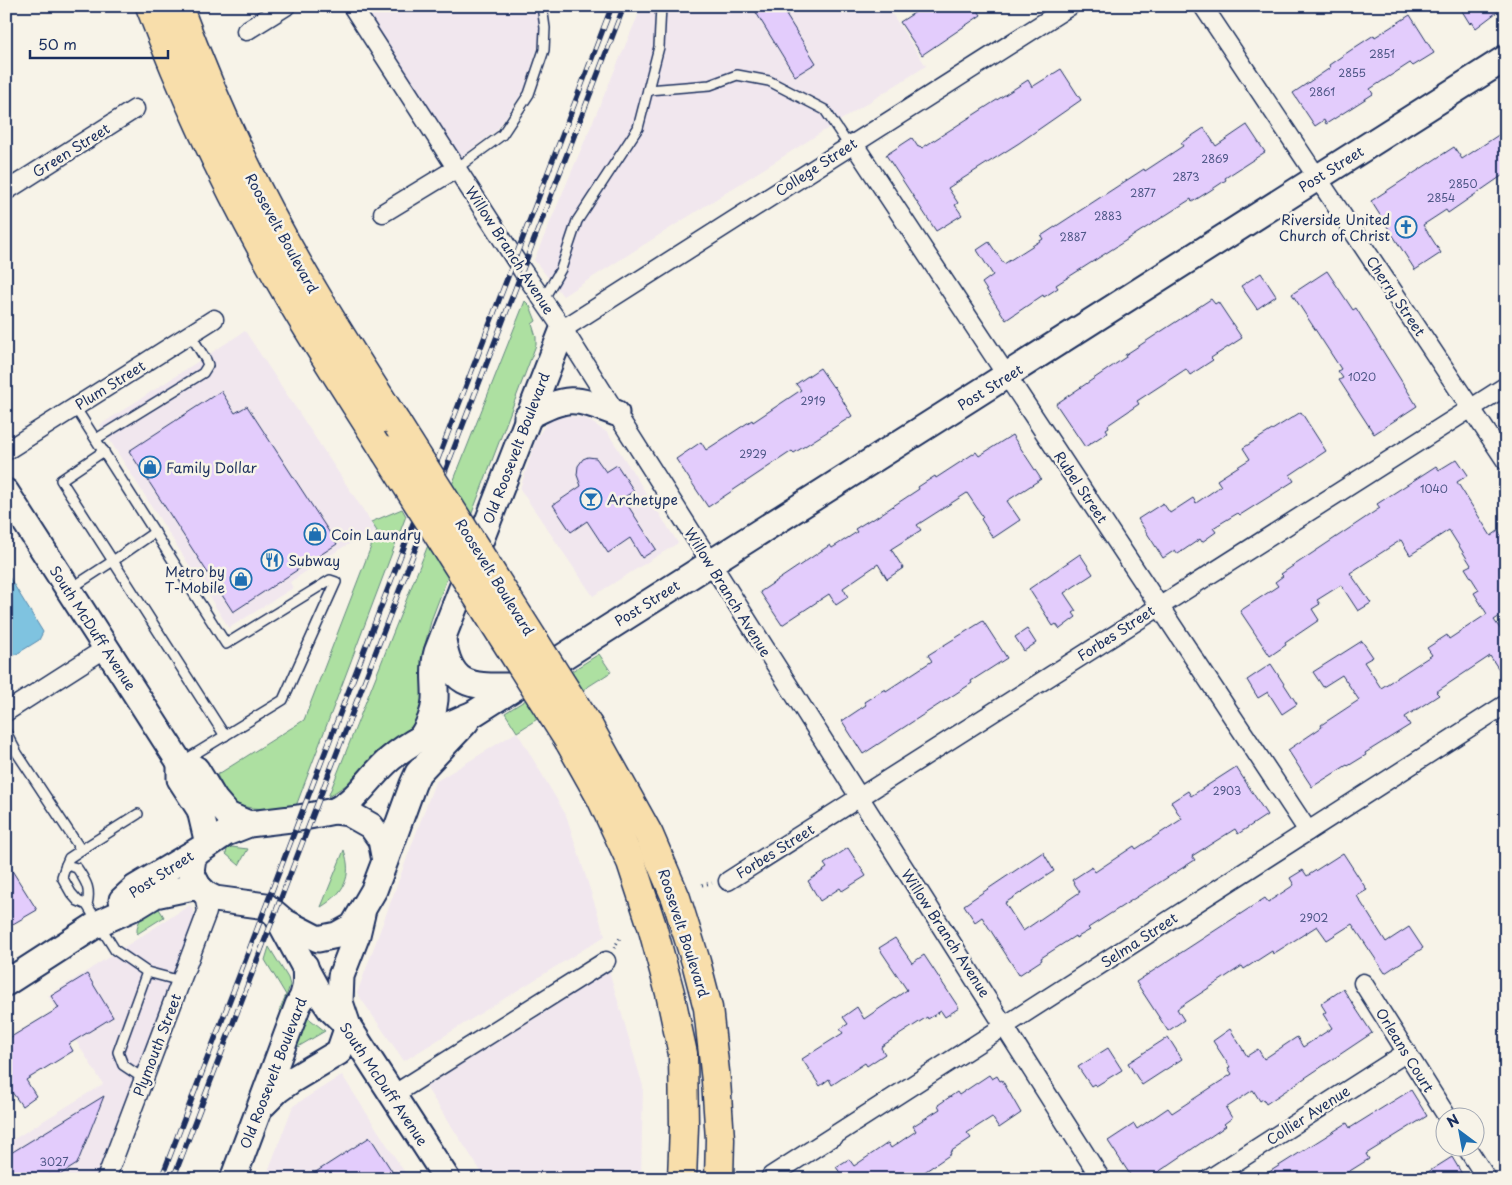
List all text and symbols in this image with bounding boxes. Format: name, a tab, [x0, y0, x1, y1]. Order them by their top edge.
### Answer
scale bar	[30, 28, 168, 60]
text: 50 m	[38, 32, 77, 55]
house number: 2851	[1369, 45, 1395, 62]
house number: 2855	[1338, 64, 1366, 81]
house number: 2861	[1309, 83, 1335, 100]
street label: Green Street	[28, 118, 114, 182]
street label: College Street	[771, 133, 861, 201]
street label: Post Street	[1294, 140, 1368, 197]
house number: 2869	[1201, 150, 1229, 167]
house number: 2873	[1173, 168, 1199, 185]
street label: Roosevelt Boulevard	[240, 169, 324, 297]
house number: 2850	[1449, 175, 1477, 192]
street label: Willow Branch Avenue	[461, 182, 560, 319]
house number: 2877	[1130, 184, 1156, 201]
house number: 2854	[1427, 189, 1455, 206]
house number: 2883	[1094, 207, 1122, 224]
place label: Riverside United Church of Christ	[1279, 209, 1390, 246]
church icon: Riverside United Church of Christ	[1394, 215, 1418, 239]
house number: 2887	[1060, 228, 1086, 245]
street label: Cherry Street	[1361, 252, 1431, 341]
street label: Plum Street	[71, 355, 149, 415]
street label: Post Street	[953, 358, 1027, 415]
house number: 1020	[1348, 368, 1376, 385]
street label: Old Roosevelt Boulevard	[477, 369, 555, 527]
house number: 2919	[800, 392, 826, 409]
house number: 2929	[739, 445, 767, 462]
street label: Rubel Street	[1049, 447, 1113, 527]
shop icon: Family Dollar	[138, 455, 162, 479]
place label: Family Dollar	[166, 457, 258, 478]
house number: 1040	[1420, 480, 1448, 497]
bar icon: Archetype	[579, 487, 603, 511]
place label: Archetype	[607, 489, 678, 510]
street label: Roosevelt Boulevard	[451, 515, 540, 640]
shop icon: Coin Laundry	[303, 522, 327, 546]
street label: Willow Branch Avenue	[680, 523, 777, 661]
place label: Coin Laundry	[331, 524, 421, 545]
restaurant icon: Subway	[260, 548, 284, 572]
place label: Subway	[288, 550, 340, 571]
place label: Metro by T-Mobile	[165, 561, 225, 598]
street label: South McDuff Avenue	[45, 562, 141, 695]
shop icon: Metro by T-Mobile	[229, 567, 253, 591]
street label: Post Street	[610, 574, 684, 631]
street label: Forbes Street	[1073, 600, 1159, 666]
house number: 2903	[1213, 782, 1241, 799]
street label: Forbes Street	[732, 818, 818, 883]
street label: Post Street	[125, 845, 198, 903]
street label: Willow Branch Avenue	[897, 865, 996, 1002]
street label: Roosevelt Boulevard	[653, 866, 715, 1000]
street label: Selma Street	[1096, 907, 1182, 973]
house number: 2902	[1300, 909, 1329, 926]
street label: Plymouth Street	[128, 990, 186, 1100]
street label: Old Roosevelt Boulevard	[234, 994, 312, 1152]
street label: Orleans Court	[1371, 1004, 1439, 1096]
street label: South McDuff Avenue	[335, 1018, 433, 1150]
street label: Collier Avenue	[1262, 1080, 1354, 1150]
north arrow	[1434, 1108, 1484, 1158]
text: N	[1443, 1109, 1463, 1132]
house number: 3027	[40, 1153, 68, 1170]

